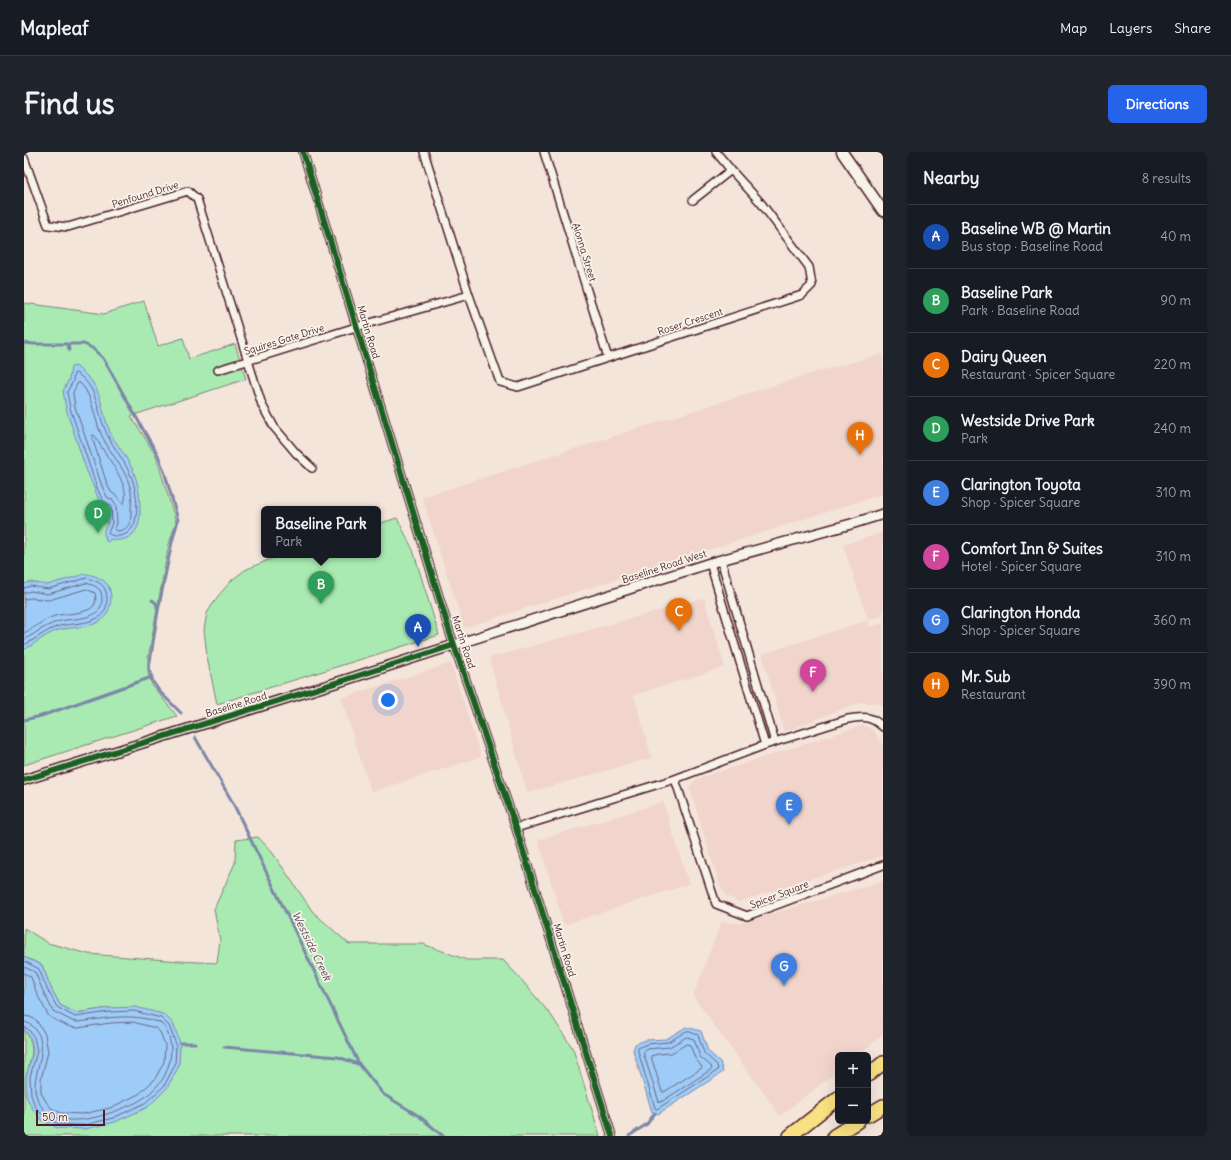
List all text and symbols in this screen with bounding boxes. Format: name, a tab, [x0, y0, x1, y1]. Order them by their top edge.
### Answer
text: Mapleaf	[20, 16, 89, 40]
text: Map	[1060, 19, 1087, 37]
text: Layers	[1109, 19, 1152, 37]
text: Share	[1174, 19, 1211, 37]
button: Directions	[1108, 85, 1207, 123]
text: Find us	[24, 86, 115, 122]
text: Nearby	[923, 167, 979, 189]
text: 8 results	[1142, 170, 1191, 187]
street label: Penfound Drive	[110, 178, 180, 211]
text: Baseline WB @ Martin	[961, 219, 1111, 238]
street label: Alonna Street	[569, 221, 600, 284]
text: A	[932, 228, 940, 245]
text: 40 m	[1160, 228, 1191, 245]
text: Bus stop · Baseline Road	[961, 238, 1103, 255]
text: Baseline Park	[961, 283, 1052, 302]
text: B	[932, 292, 940, 309]
text: 90 m	[1160, 292, 1191, 309]
text: Park · Baseline Road	[961, 302, 1080, 319]
street label: Martin Road	[354, 304, 383, 360]
street label: Roser Crescent	[656, 305, 725, 338]
street label: Squires Gate Drive	[243, 321, 326, 358]
text: Dairy Queen	[961, 347, 1047, 366]
text: C	[932, 356, 940, 373]
text: 220 m	[1154, 356, 1191, 373]
text: Restaurant · Spicer Square	[961, 366, 1115, 383]
text: Westside Drive Park	[961, 411, 1095, 430]
text: D	[931, 420, 941, 437]
text: 240 m	[1154, 420, 1191, 437]
pin: H	[847, 422, 873, 455]
text: Park	[961, 430, 988, 447]
text: Clarington Toyota	[961, 475, 1081, 494]
text: E	[932, 484, 940, 501]
text: 310 m	[1156, 484, 1191, 501]
text: Shop · Spicer Square	[961, 494, 1080, 511]
pin: D	[85, 500, 111, 533]
popup	[261, 506, 381, 558]
text: Baseline Park	[275, 514, 367, 533]
text: Park	[275, 533, 302, 550]
text: Comfort Inn & Suites	[961, 539, 1103, 558]
street label: Baseline Road West	[620, 546, 709, 586]
text: F	[932, 548, 940, 565]
text: 310 m	[1156, 548, 1191, 565]
text: Hotel · Spicer Square	[961, 558, 1081, 575]
pin: B	[308, 571, 334, 604]
pin: C	[666, 598, 692, 631]
text: Clarington Honda	[961, 603, 1080, 622]
text: G	[931, 612, 941, 629]
text: 360 m	[1153, 612, 1191, 629]
pin: A	[405, 614, 431, 647]
street label: Martin Road	[449, 614, 478, 670]
text: Shop · Spicer Square	[961, 622, 1080, 639]
pin: F	[800, 659, 826, 692]
text: Mr. Sub	[961, 667, 1011, 686]
text: H	[931, 676, 941, 693]
text: 390 m	[1153, 676, 1191, 693]
text: Restaurant	[961, 686, 1026, 703]
street label: Baseline Road	[204, 689, 269, 720]
your location	[378, 690, 398, 710]
pin: E	[776, 792, 802, 825]
street label: Spicer Square	[748, 877, 810, 912]
water label: Westside Creek	[289, 909, 335, 984]
street label: Martin Road	[550, 922, 579, 978]
pin: G	[771, 953, 797, 986]
map controls	[835, 1052, 871, 1124]
button: +	[835, 1052, 871, 1088]
button: −	[835, 1088, 871, 1124]
scale bar	[36, 1108, 105, 1127]
text: 50 m	[42, 1110, 68, 1124]

